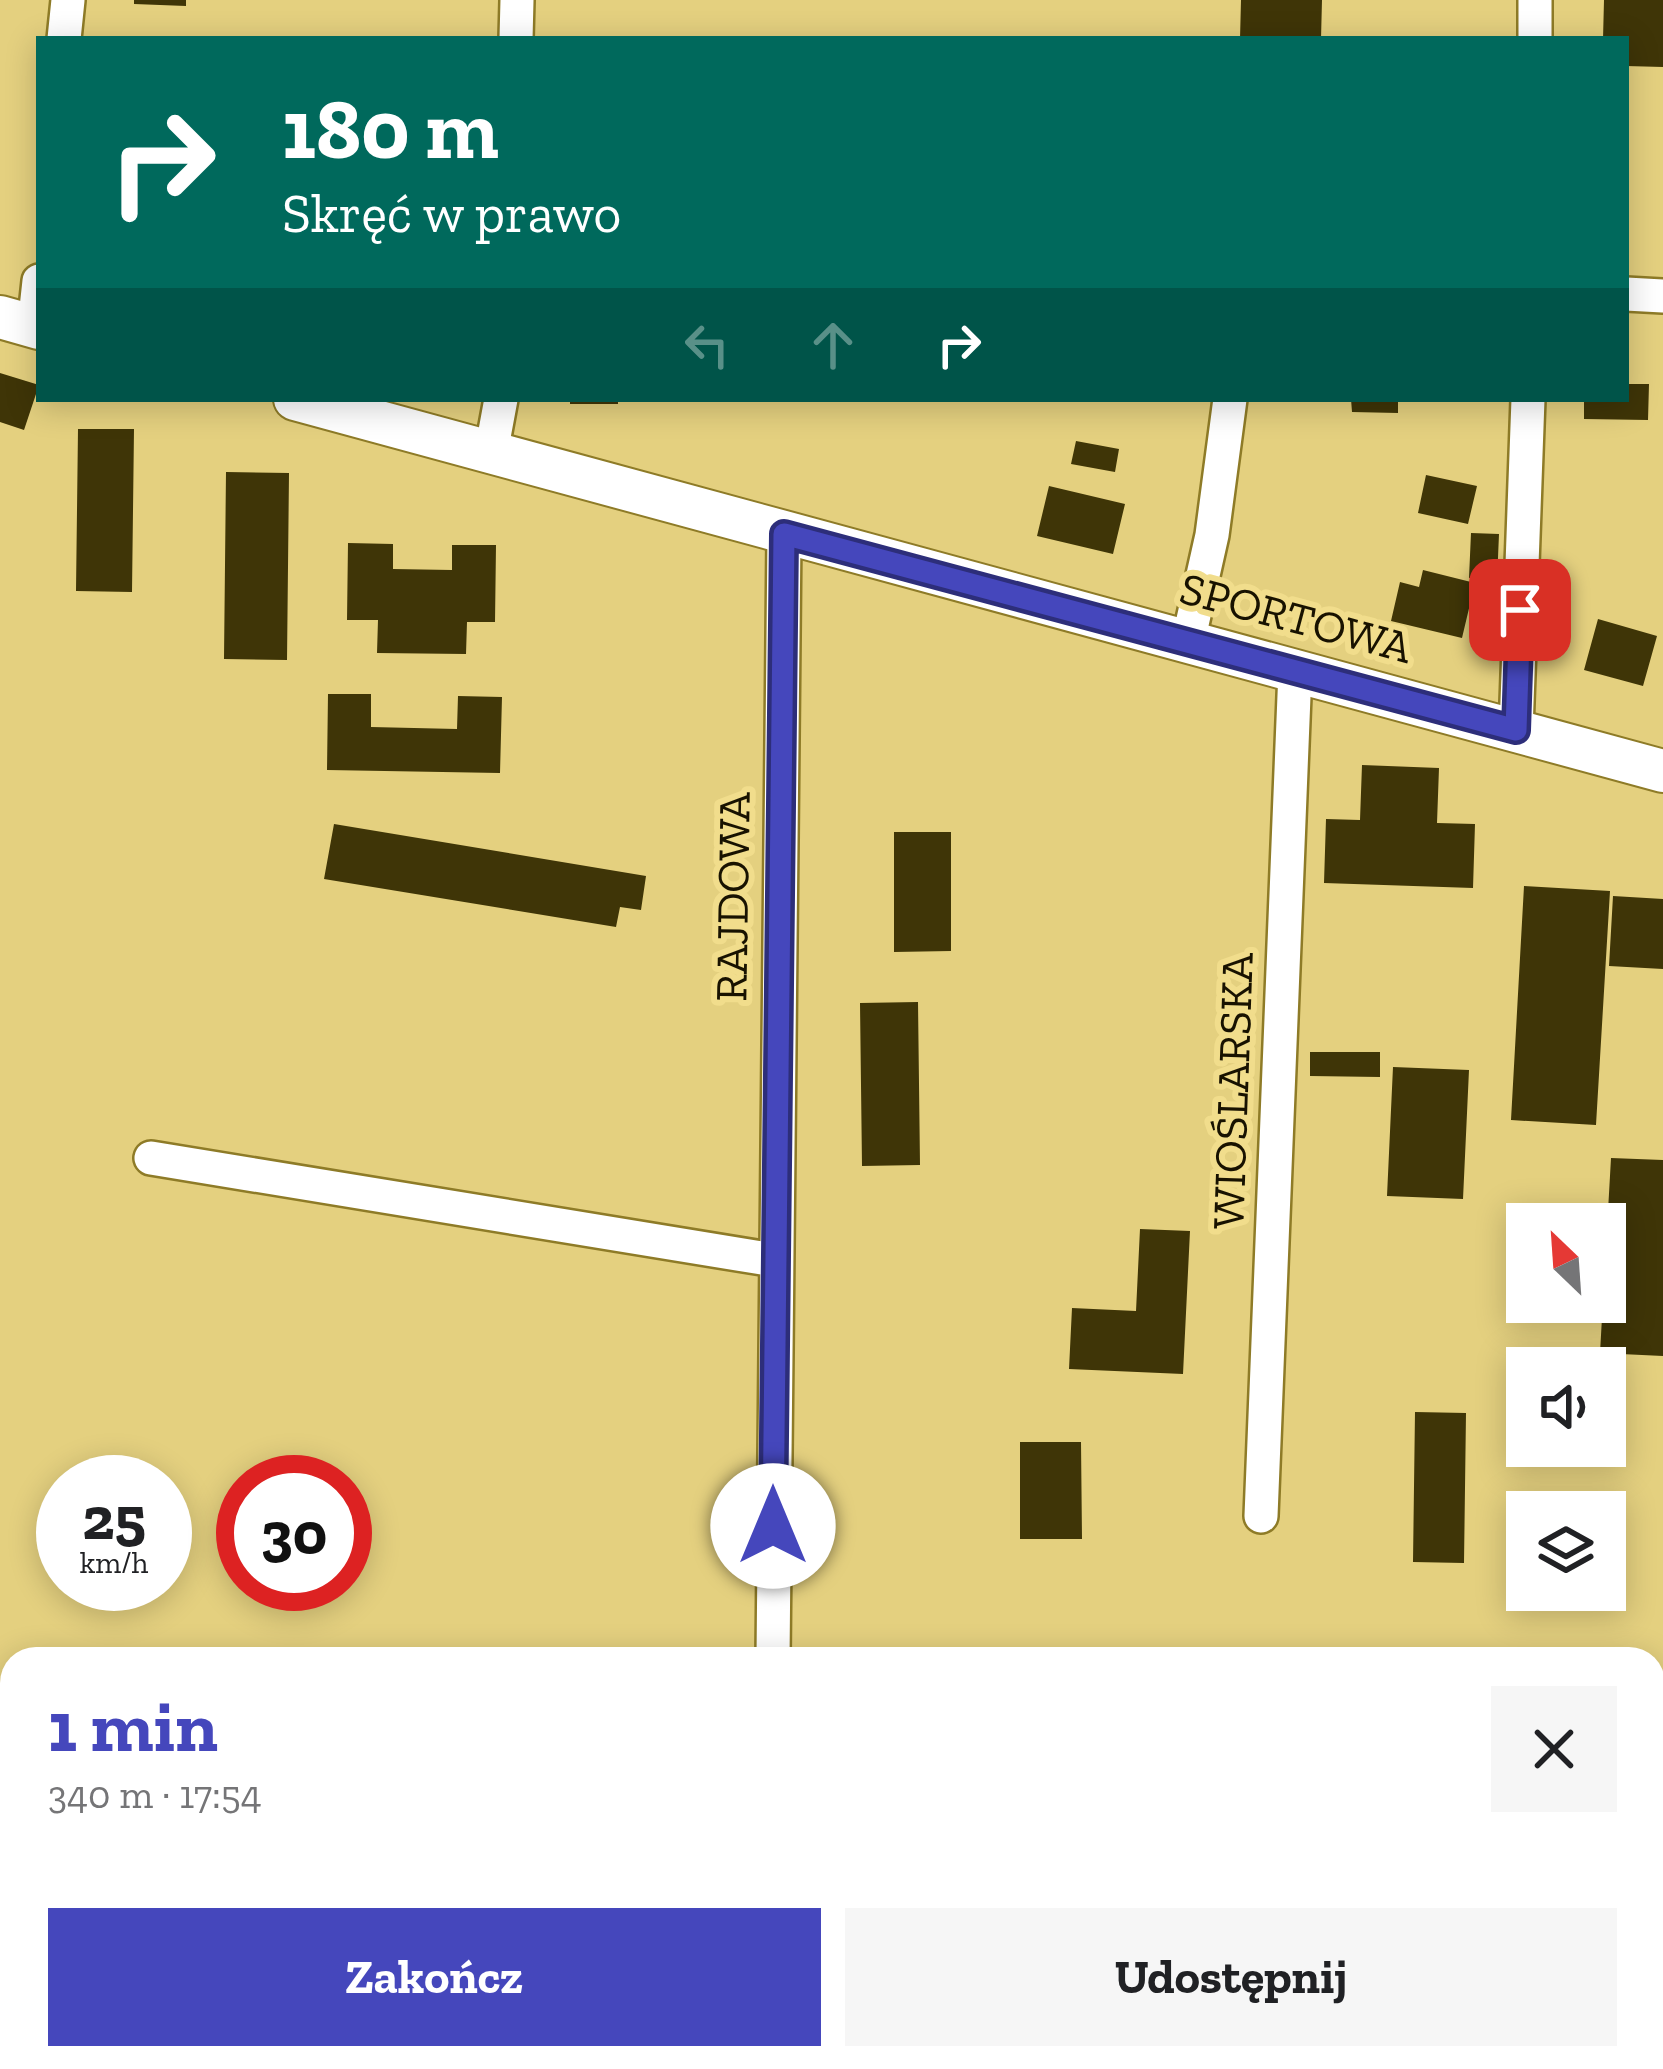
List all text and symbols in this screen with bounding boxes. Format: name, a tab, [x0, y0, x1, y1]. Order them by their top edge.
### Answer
text: 180 m	[282, 79, 499, 180]
icon: right	[84, 84, 240, 240]
text: Skręć w prawo	[282, 181, 621, 246]
icon: left	[674, 312, 740, 378]
icon: ahead	[800, 312, 866, 378]
icon: right	[926, 312, 992, 378]
pin	[1469, 559, 1571, 661]
street label: SPORTOWA	[1174, 561, 1419, 675]
icon: arrive	[1487, 577, 1553, 643]
street label: RAJDOWA	[704, 791, 762, 1002]
street label: WIOŚLARSKA	[1201, 951, 1265, 1230]
north arrow	[1506, 1203, 1626, 1323]
map controls	[1506, 1203, 1626, 1611]
button: sound	[1506, 1347, 1626, 1467]
speed limit sign: 30	[216, 1455, 372, 1611]
position arrow	[710, 1463, 836, 1589]
text: 25	[82, 1482, 146, 1554]
button: layers	[1506, 1491, 1626, 1611]
text: km/h	[80, 1545, 148, 1581]
text: 1 min	[48, 1683, 218, 1769]
button: close	[1491, 1686, 1617, 1812]
text: 340 m · 17:54	[48, 1771, 262, 1818]
button: Zakończ	[48, 1908, 821, 2046]
button: Udostępnij	[845, 1908, 1617, 2046]

